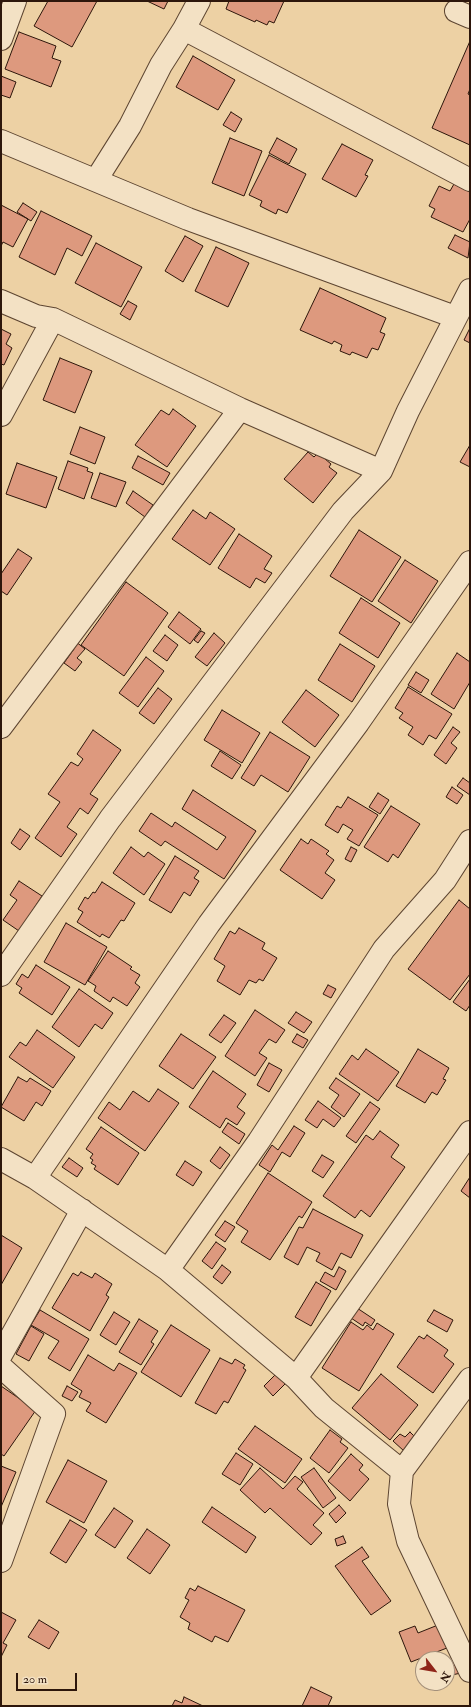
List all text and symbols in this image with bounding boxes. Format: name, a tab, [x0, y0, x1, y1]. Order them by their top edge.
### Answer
north arrow	[415, 1651, 455, 1691]
scale bar	[18, 1665, 79, 1691]
text: N	[437, 1669, 453, 1684]
text: 20 m	[23, 1672, 47, 1687]

